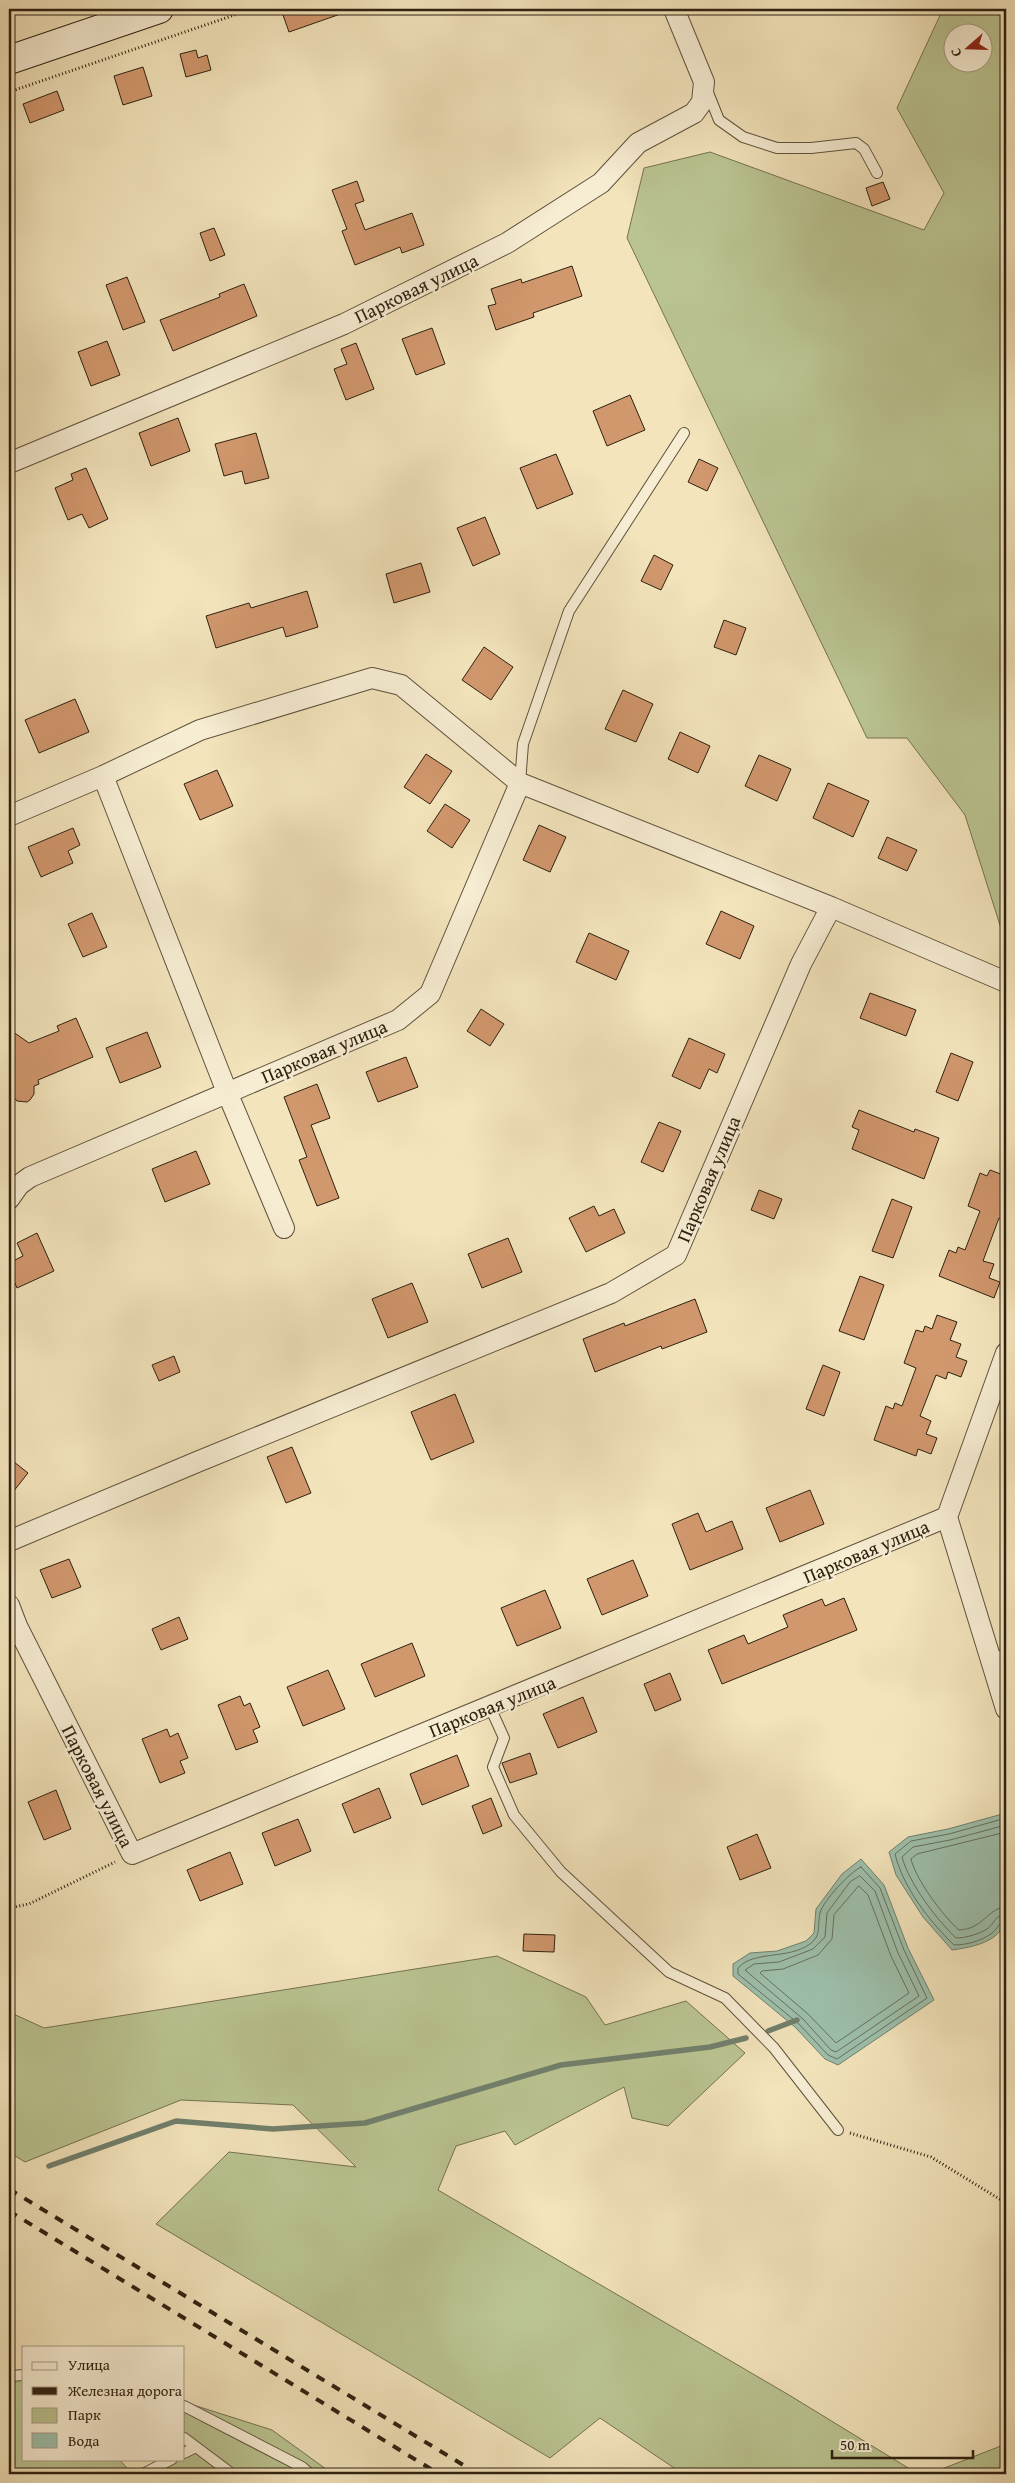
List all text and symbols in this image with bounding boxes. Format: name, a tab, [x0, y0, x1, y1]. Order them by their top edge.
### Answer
north arrow	[942, 22, 992, 72]
text: С	[945, 45, 967, 60]
street label: Парковая улица	[349, 246, 483, 330]
street label: Парковая улица	[257, 1012, 391, 1090]
street label: Парковая улица	[669, 1112, 747, 1246]
street label: Парковая улица	[799, 1512, 933, 1590]
street label: Парковая улица	[424, 1668, 560, 1744]
street label: Парковая улица	[55, 1720, 141, 1852]
legend	[22, 2346, 185, 2460]
text: Улица	[68, 2354, 111, 2375]
text: Железная дорога	[67, 2380, 183, 2401]
text: Парк	[68, 2404, 101, 2425]
scale bar	[832, 2428, 974, 2460]
text: Вода	[68, 2430, 100, 2451]
text: 50 m	[840, 2434, 871, 2455]

